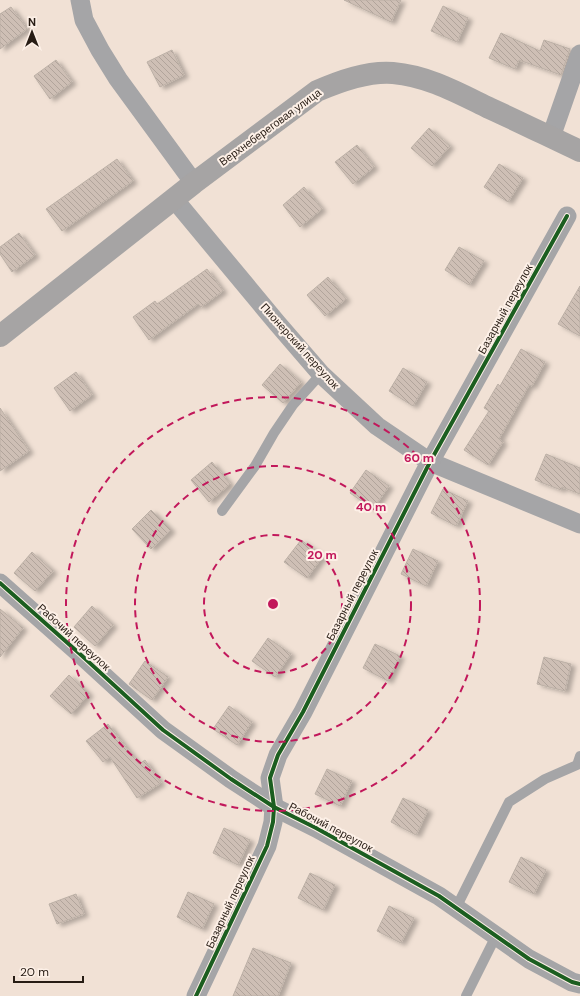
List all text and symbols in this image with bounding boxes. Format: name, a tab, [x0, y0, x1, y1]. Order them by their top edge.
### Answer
north arrow	[12, 12, 52, 52]
text: N	[28, 15, 36, 29]
street label: Верхнебереговая улица	[216, 85, 324, 169]
street label: Базарный переулок	[475, 262, 536, 356]
street label: Пионерский переулок	[258, 300, 342, 392]
text: 60 m	[404, 450, 434, 466]
text: 40 m	[356, 499, 386, 515]
text: 20 m	[307, 547, 337, 563]
street label: Базарный переулок	[323, 547, 381, 643]
centre of rings	[266, 597, 280, 611]
street label: Рабочий переулок	[35, 601, 113, 673]
street label: Рабочий переулок	[287, 799, 376, 855]
street label: Базарный переулок	[202, 853, 258, 950]
scale bar	[14, 958, 83, 984]
text: 20 m	[20, 964, 49, 980]

